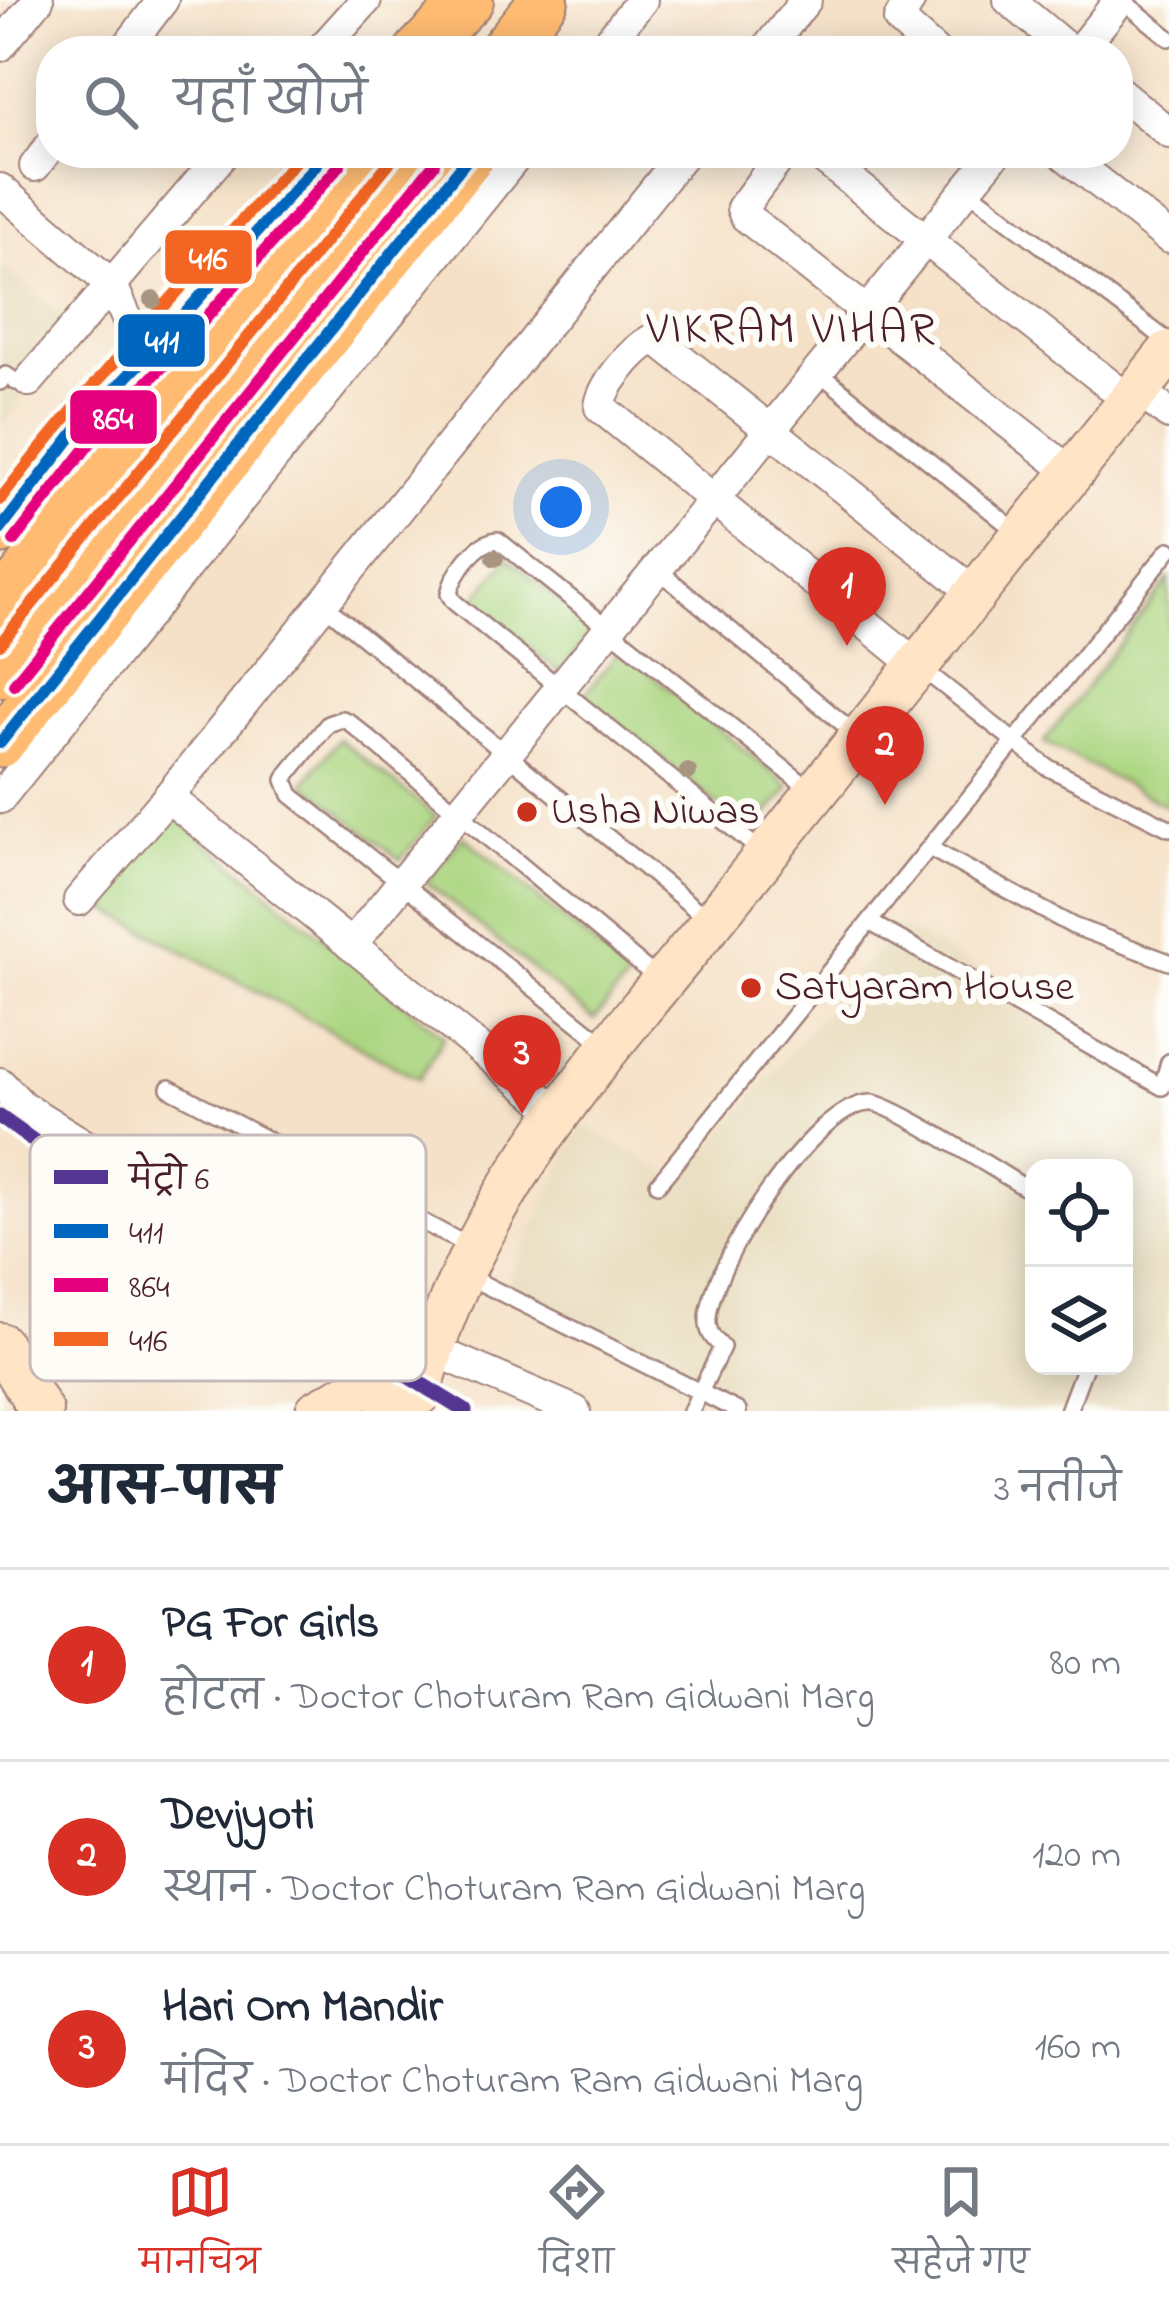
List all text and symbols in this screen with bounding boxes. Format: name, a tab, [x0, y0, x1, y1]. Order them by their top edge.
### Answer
search box	[36, 36, 1133, 168]
icon: search	[78, 69, 144, 135]
text: यहाँ खोजें	[174, 70, 367, 136]
line badge: 416	[163, 228, 254, 286]
text: 416	[189, 237, 228, 285]
district label: VIKRAM VIHAR	[645, 298, 938, 364]
line badge: 411	[116, 312, 207, 369]
text: 411	[145, 320, 180, 368]
line badge: 864	[68, 388, 159, 446]
text: 864	[93, 397, 134, 445]
your location	[531, 477, 591, 537]
pin: 1	[808, 547, 886, 646]
pin: 2	[846, 706, 924, 805]
place label: Usha Niwas	[551, 782, 760, 843]
marker: Usha Niwas	[514, 799, 540, 825]
place label: Satyaram House	[775, 958, 1074, 1019]
marker: Satyaram House	[738, 975, 764, 1001]
pin: 3	[483, 1015, 561, 1114]
legend	[30, 1135, 426, 1381]
text: मेट्रो 6	[127, 1151, 209, 1205]
map controls	[1025, 1159, 1133, 1375]
button: locate	[1025, 1159, 1133, 1267]
text: 411	[129, 1211, 164, 1259]
text: 864	[129, 1265, 170, 1313]
button: layers	[1025, 1267, 1133, 1375]
text: 416	[129, 1319, 168, 1367]
text: आस-पास	[48, 1453, 280, 1528]
text: 3 नतीजे	[994, 1462, 1121, 1519]
text: PG For Girls	[162, 1592, 379, 1658]
text: 1	[81, 1636, 93, 1693]
text: 80 m	[1050, 1636, 1121, 1693]
text: होटल · Doctor Choturam Ram Gidwani Marg	[162, 1670, 875, 1727]
text: Devjyoti	[162, 1784, 315, 1850]
text: 2	[77, 1828, 97, 1885]
text: 120 m	[1032, 1828, 1121, 1885]
text: स्थान · Doctor Choturam Ram Gidwani Marg	[162, 1862, 865, 1919]
text: Hari Om Mandir	[162, 1976, 443, 2042]
text: 3	[79, 2020, 95, 2077]
text: 160 m	[1035, 2020, 1121, 2077]
text: मंदिर · Doctor Choturam Ram Gidwani Marg	[162, 2054, 863, 2111]
tab: मानचित्र	[139, 2159, 260, 2298]
tab: दिशा	[539, 2159, 614, 2298]
tab: सहेजे गए	[893, 2159, 1030, 2298]

